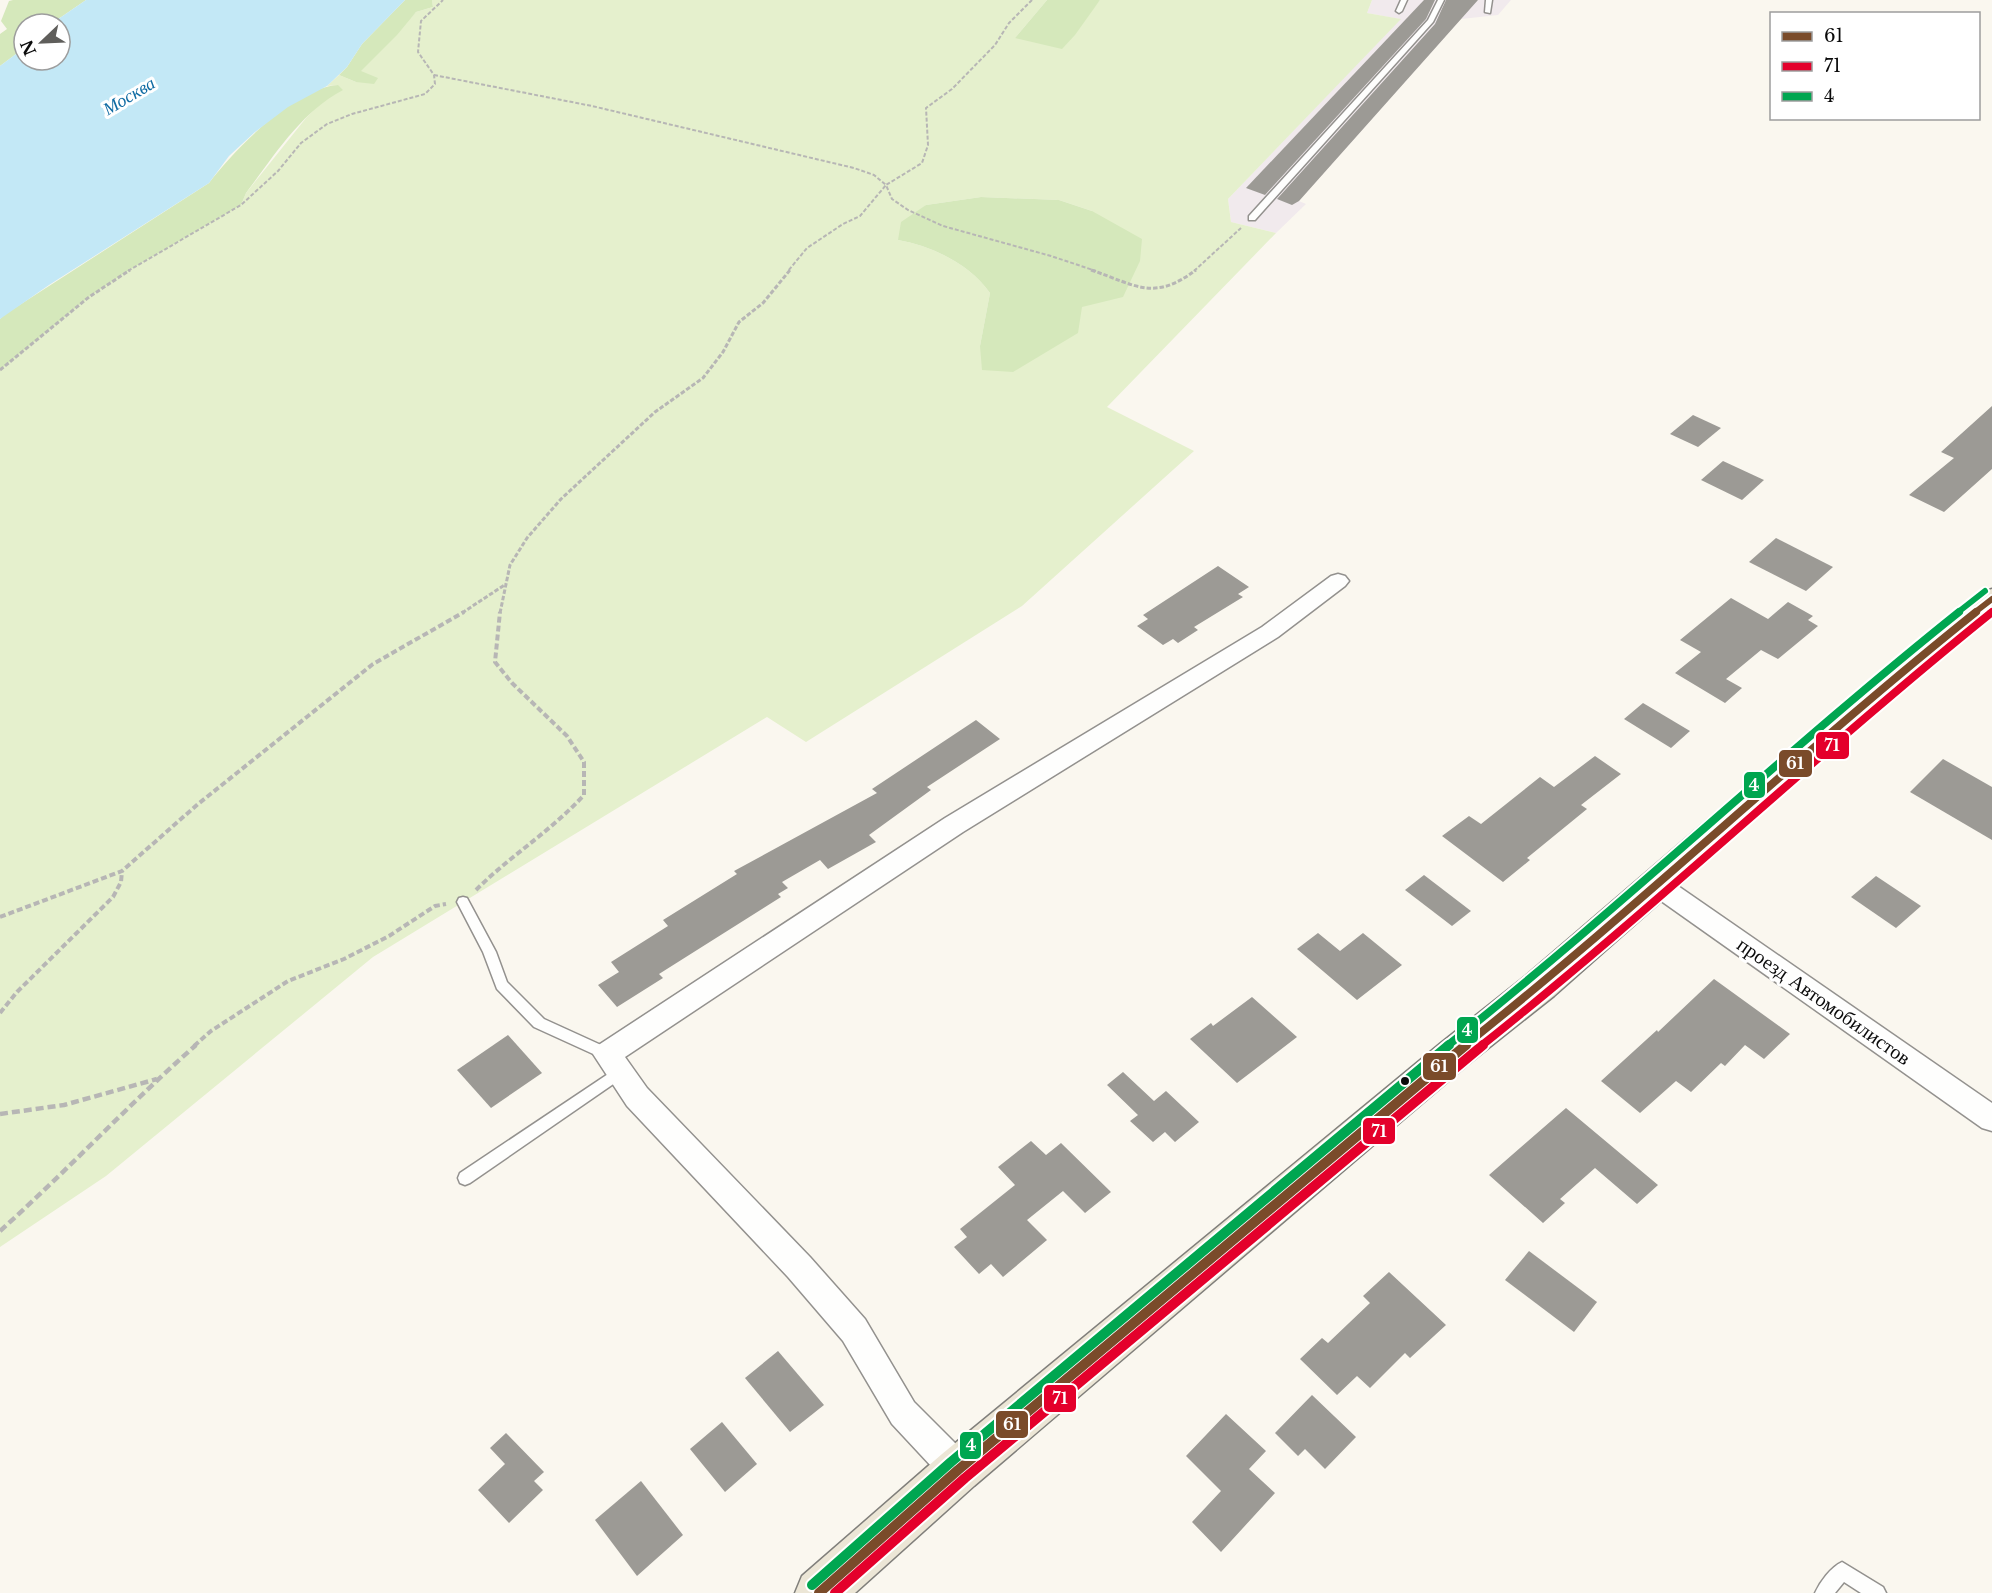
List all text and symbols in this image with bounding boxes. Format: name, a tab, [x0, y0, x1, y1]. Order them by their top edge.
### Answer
north arrow	[12, 12, 72, 72]
legend	[1770, 12, 1980, 120]
text: 61	[1824, 25, 1844, 47]
text: N	[16, 37, 40, 59]
text: 71	[1824, 55, 1841, 77]
water label: Москва	[98, 72, 159, 121]
text: 4	[1824, 85, 1835, 107]
line badge: 71	[1815, 731, 1850, 760]
text: 71	[1824, 735, 1840, 755]
line badge: 61	[1778, 749, 1813, 778]
text: 61	[1786, 753, 1804, 773]
line badge: 4	[1743, 771, 1766, 799]
text: 4	[1749, 775, 1759, 795]
street label: проезд Автомобилистов	[1733, 932, 1915, 1070]
line badge: 4	[1456, 1016, 1479, 1044]
text: 4	[1462, 1020, 1472, 1040]
line badge: 61	[1422, 1052, 1457, 1081]
text: 61	[1430, 1056, 1448, 1076]
unlabelled marker	[1399, 1075, 1411, 1087]
line badge: 71	[1362, 1117, 1396, 1145]
text: 71	[1371, 1121, 1387, 1141]
line badge: 71	[1043, 1384, 1077, 1413]
text: 71	[1052, 1388, 1068, 1408]
line badge: 61	[995, 1410, 1029, 1439]
text: 61	[1003, 1414, 1021, 1434]
line badge: 4	[959, 1431, 982, 1460]
text: 4	[966, 1435, 976, 1455]

